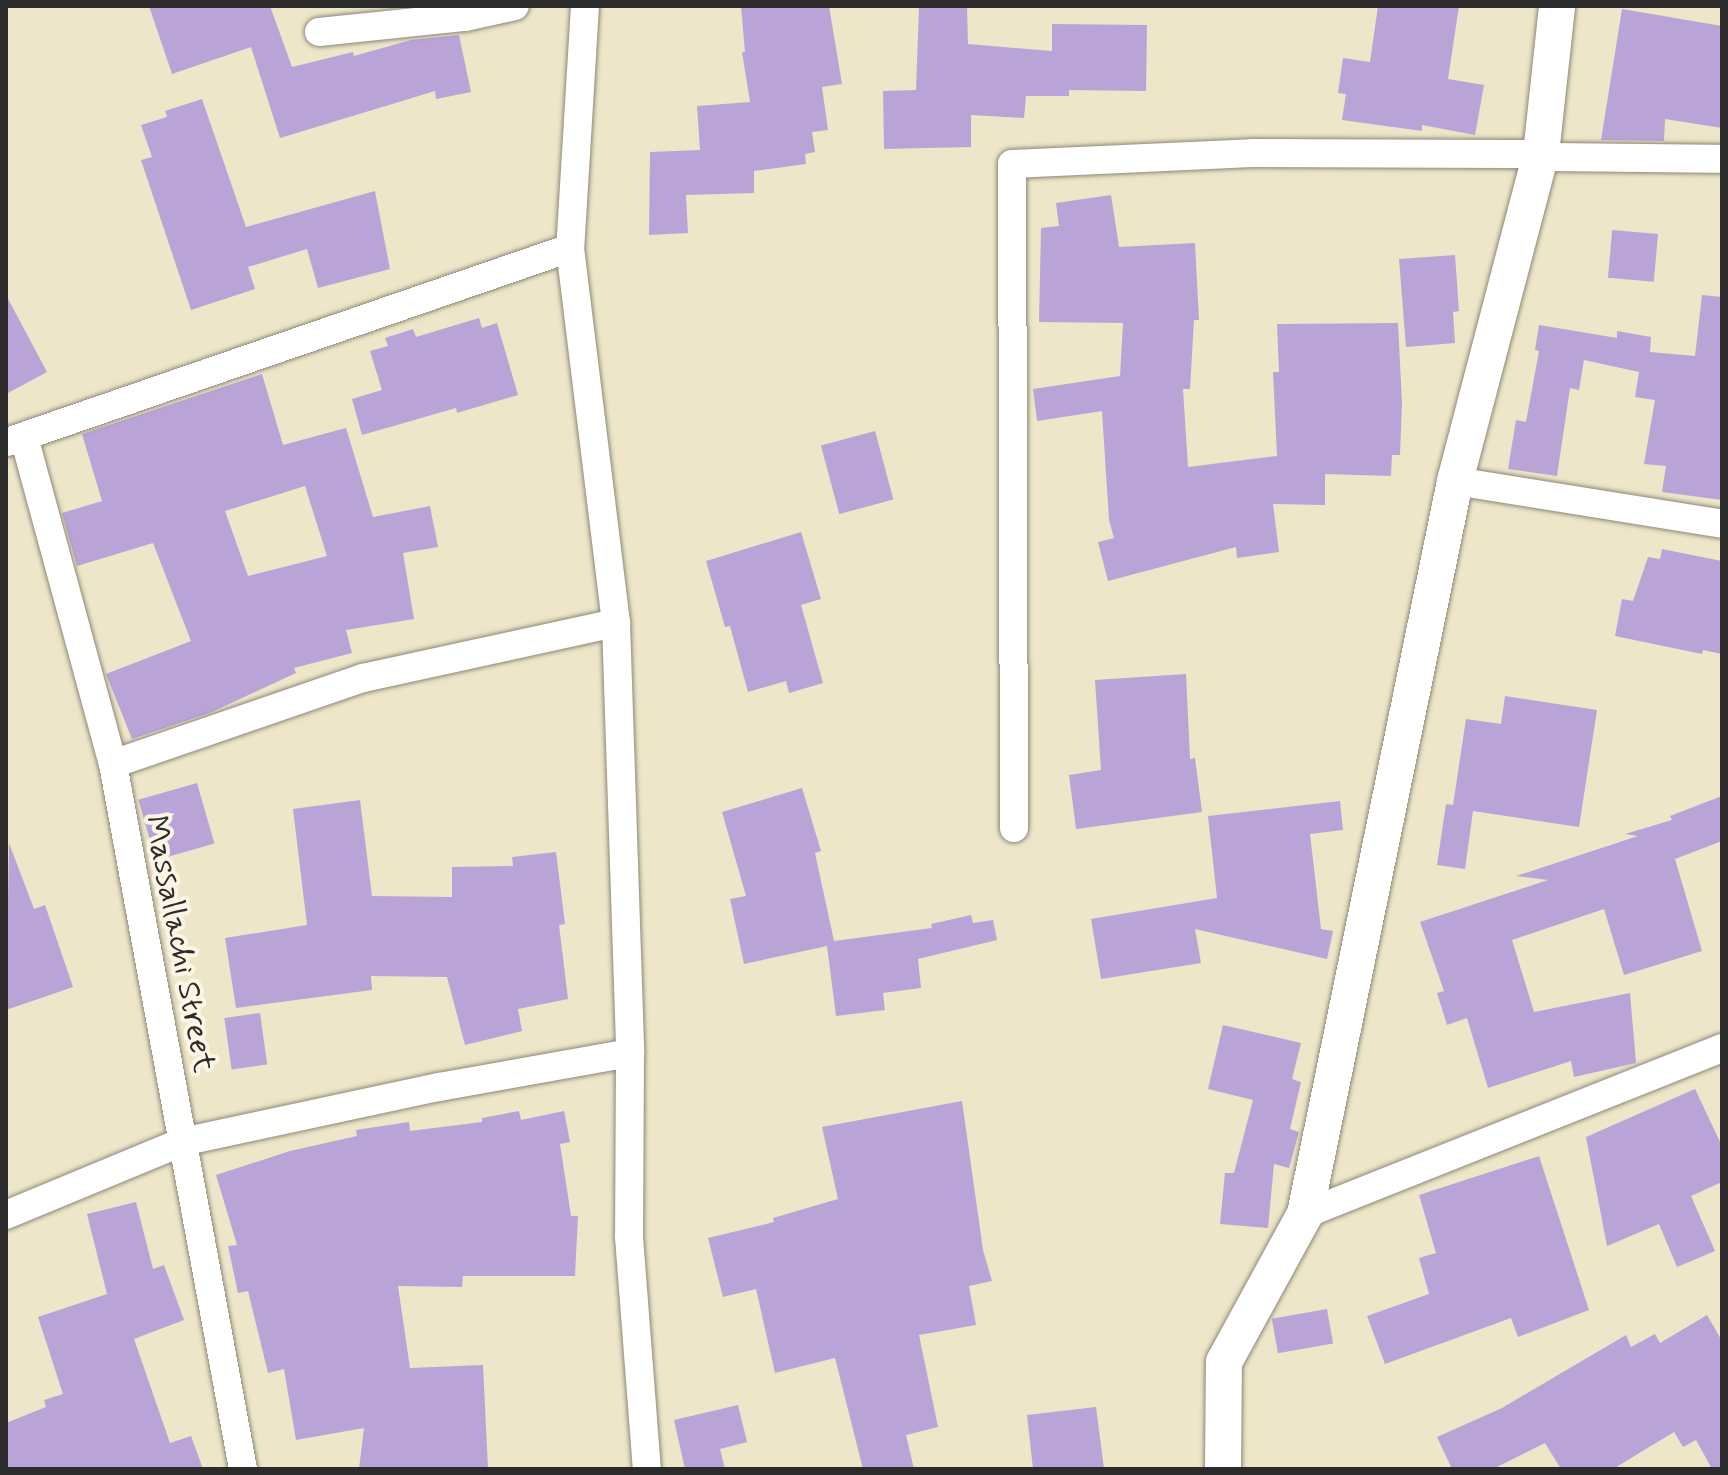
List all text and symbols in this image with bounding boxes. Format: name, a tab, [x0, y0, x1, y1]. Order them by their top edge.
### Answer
street label: Massallachi Street	[135, 812, 223, 1076]

